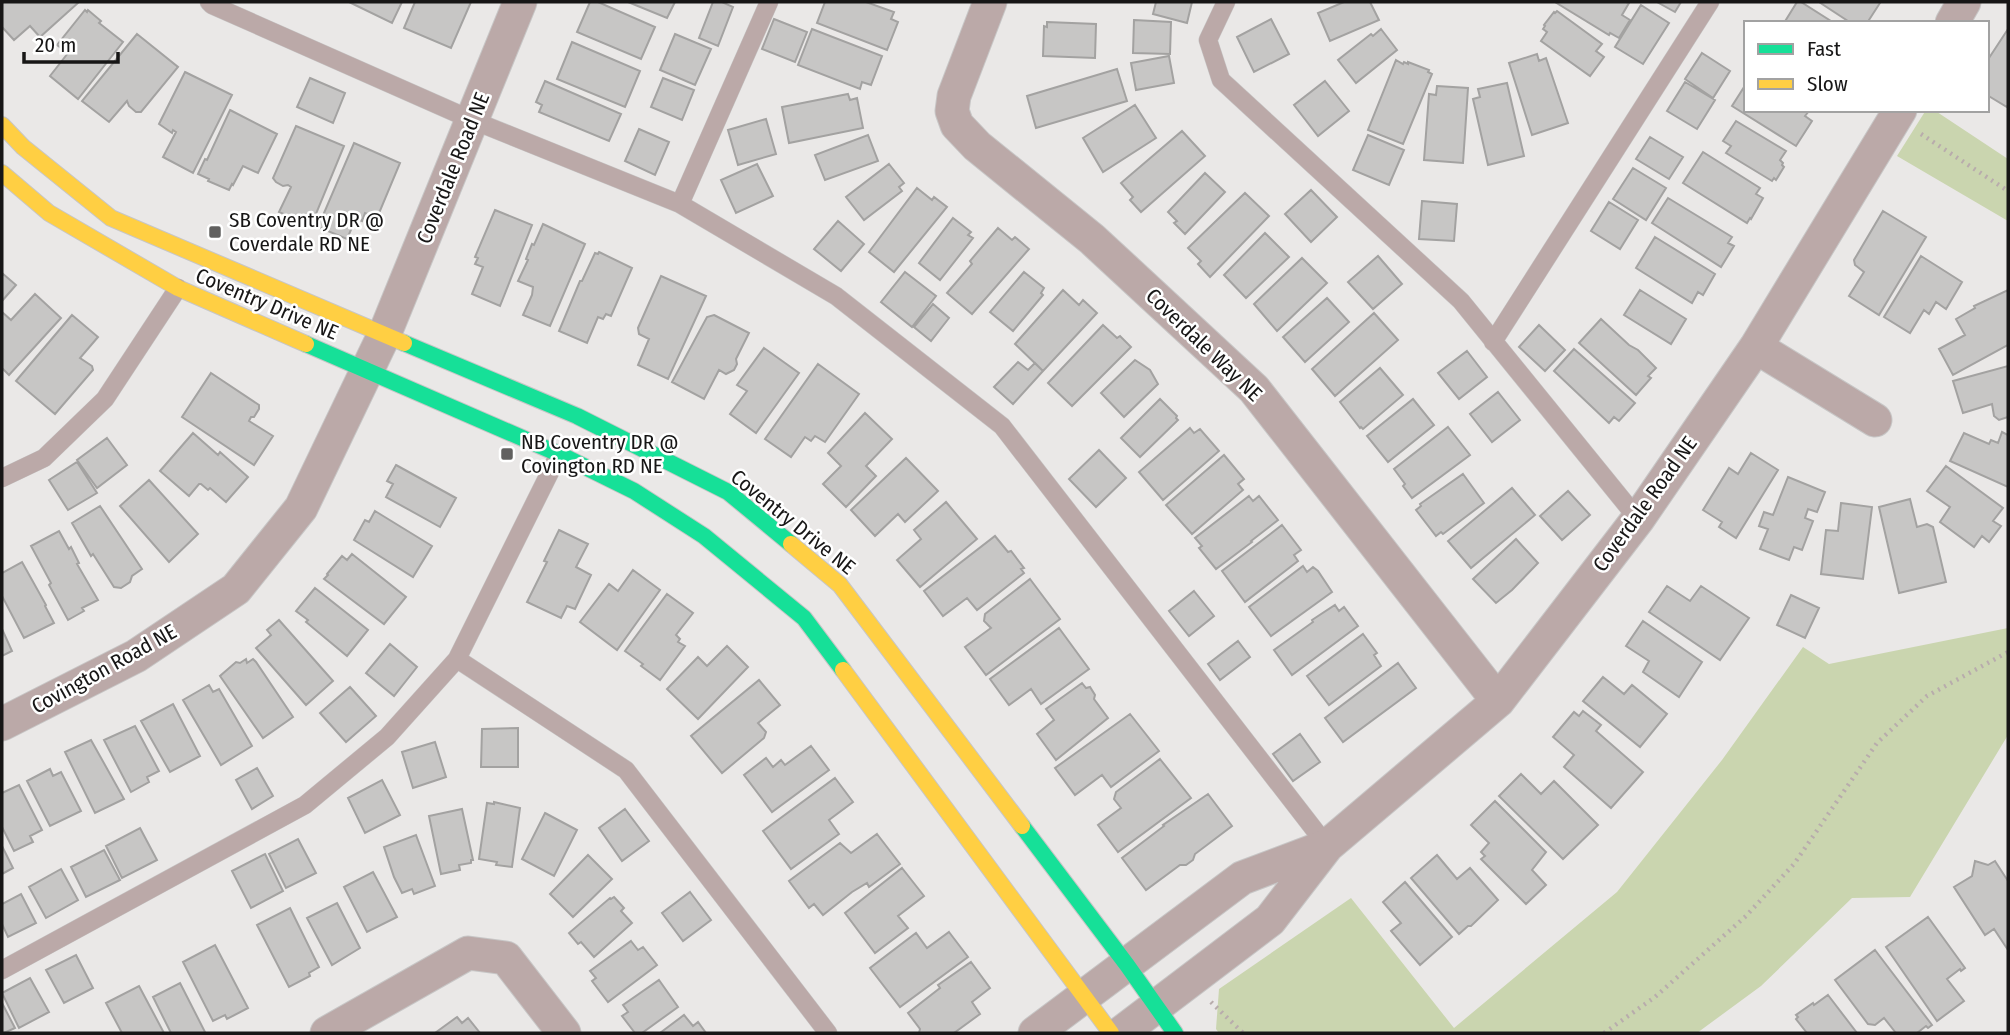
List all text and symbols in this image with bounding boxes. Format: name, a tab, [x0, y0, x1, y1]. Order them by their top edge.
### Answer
scale bar	[24, 21, 119, 65]
legend	[1744, 21, 1989, 112]
text: 20 m	[35, 32, 76, 58]
text: Fast	[1807, 36, 1841, 62]
text: Slow	[1807, 71, 1848, 97]
street label: Coverdale Road NE	[411, 88, 495, 247]
place label: SB Coventry DR @ Coverdale RD NE	[229, 207, 384, 257]
marker: SB Coventry DR @ Coverdale RD NE	[207, 224, 223, 240]
street label: Coventry Drive NE	[192, 262, 342, 346]
street label: Coverdale Way NE	[1140, 283, 1268, 407]
place label: NB Coventry DR @ Covington RD NE	[521, 429, 679, 479]
street label: Coverdale Road NE	[1587, 431, 1703, 577]
marker: NB Coventry DR @ Covington RD NE	[499, 446, 515, 462]
street label: Coventry Drive NE	[726, 464, 861, 580]
street label: Covington Road NE	[27, 618, 181, 720]

